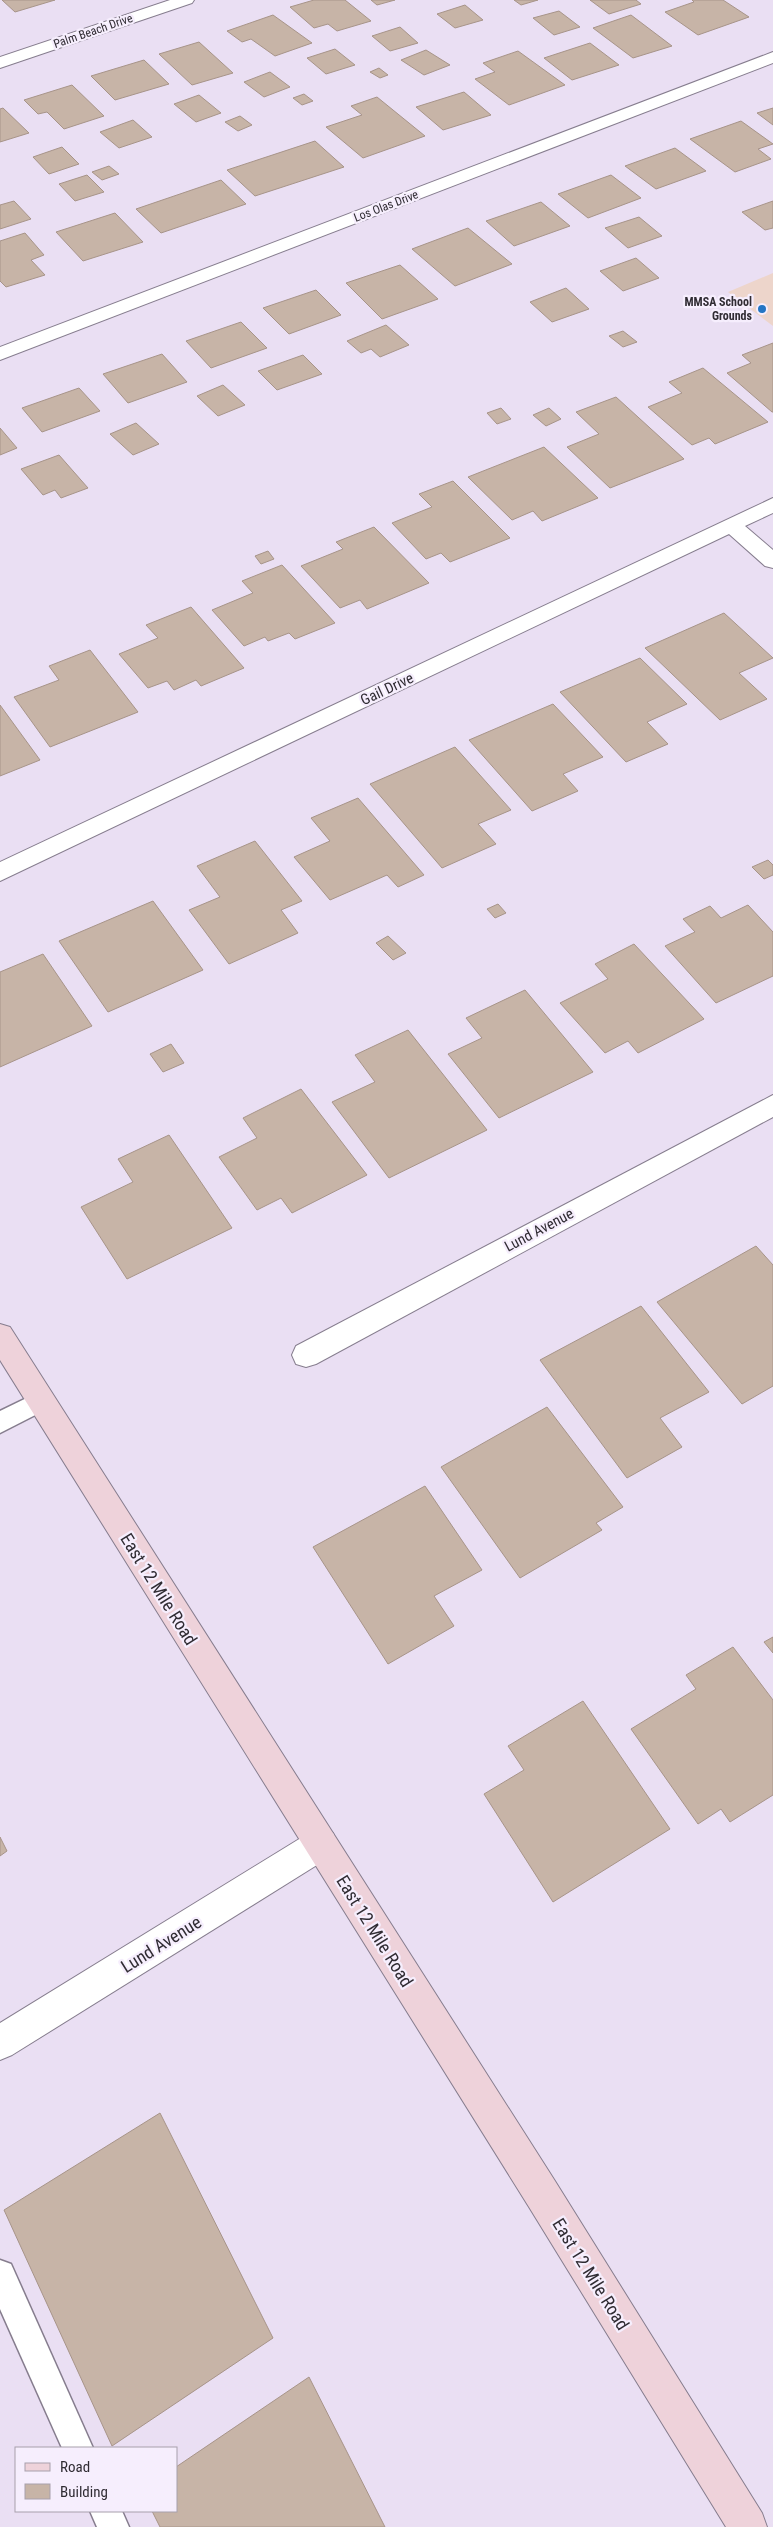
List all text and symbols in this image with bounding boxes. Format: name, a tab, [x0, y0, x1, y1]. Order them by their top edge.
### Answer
street label: Palm Beach Drive	[52, 11, 135, 51]
street label: Los Olas Drive	[352, 187, 421, 225]
place label: MMSA School Grounds	[685, 295, 753, 323]
marker: MMSA School Grounds	[756, 303, 768, 315]
street label: Gail Drive	[358, 669, 416, 709]
street label: Lund Avenue	[501, 1204, 577, 1256]
street label: East 12 Mile Road	[116, 1529, 202, 1649]
street label: East 12 Mile Road	[332, 1871, 418, 1991]
street label: Lund Avenue	[117, 1911, 205, 1977]
street label: East 12 Mile Road	[548, 2214, 634, 2334]
legend	[15, 2447, 178, 2512]
text: Road	[60, 2458, 90, 2476]
text: Building	[60, 2483, 108, 2501]

